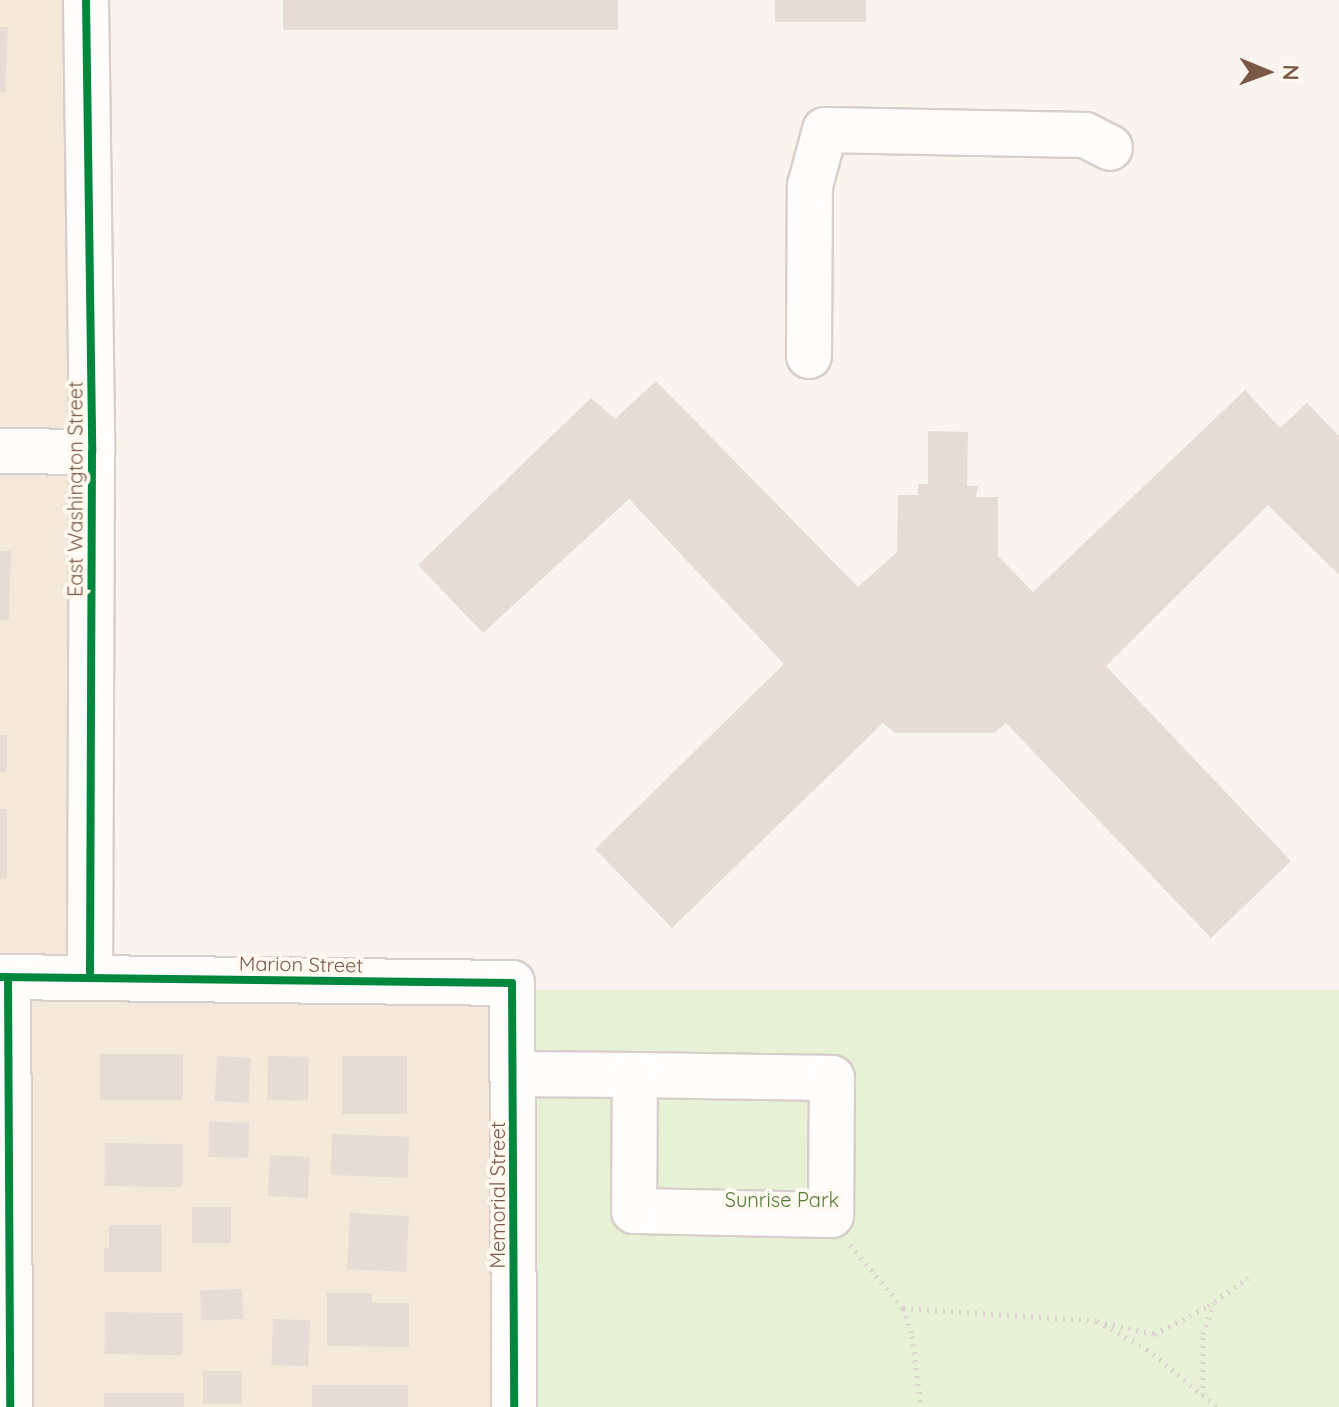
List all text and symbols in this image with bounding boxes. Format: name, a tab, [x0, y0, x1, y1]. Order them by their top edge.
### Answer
north arrow	[1227, 32, 1307, 112]
text: N	[1277, 64, 1305, 81]
street label: East Washington Street	[63, 381, 87, 597]
street label: Marion Street	[239, 951, 363, 977]
street label: Memorial Street	[485, 1122, 509, 1268]
park label: Sunrise Park	[725, 1187, 839, 1211]

